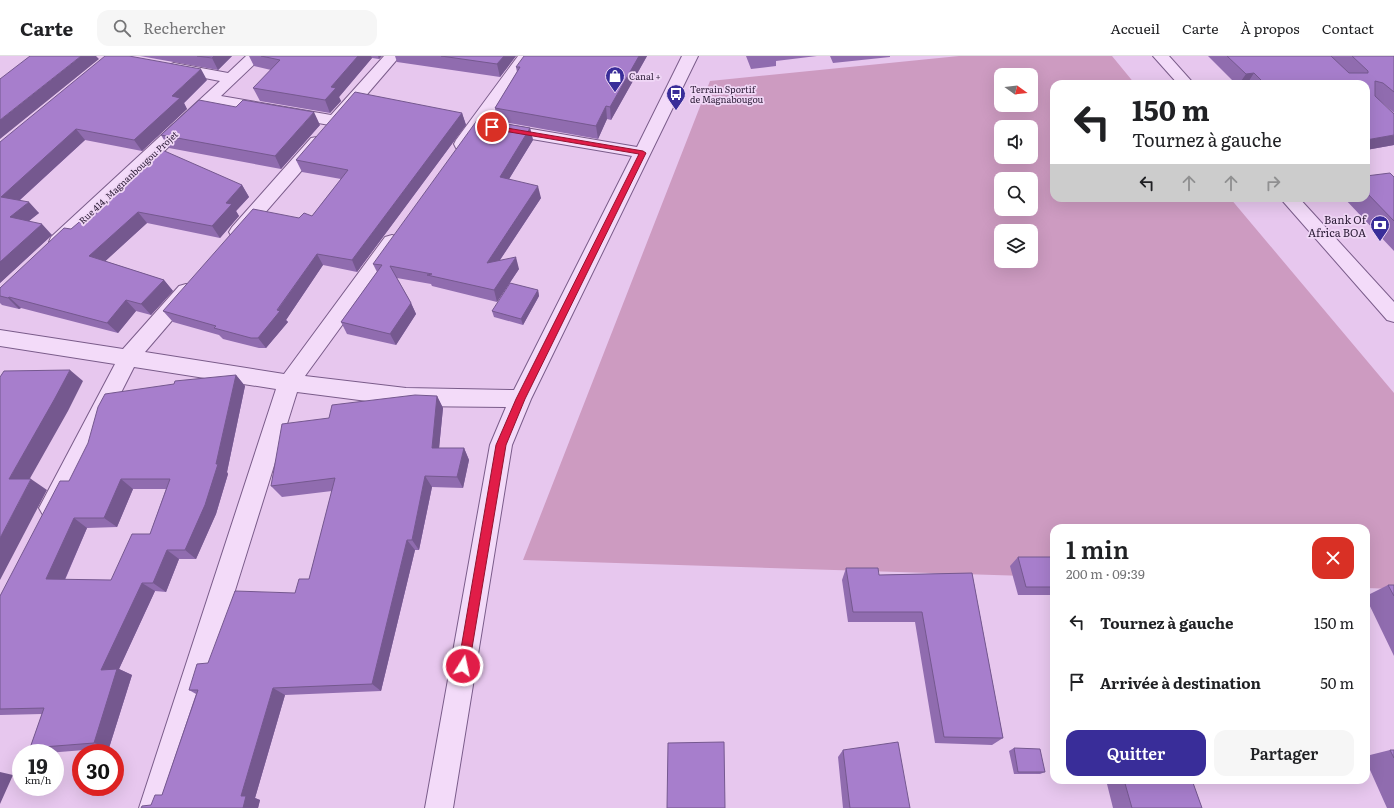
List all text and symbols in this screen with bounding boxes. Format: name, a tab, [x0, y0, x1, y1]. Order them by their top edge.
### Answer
search box	[97, 10, 377, 46]
text: Carte	[20, 14, 73, 42]
text: Rechercher	[143, 16, 225, 39]
icon: search	[111, 17, 133, 39]
text: Accueil	[1110, 18, 1160, 38]
text: Carte	[1182, 18, 1219, 38]
text: À propos	[1241, 18, 1300, 38]
text: Contact	[1322, 18, 1374, 38]
shop icon: Canal +	[604, 65, 626, 93]
north arrow	[994, 68, 1038, 112]
map controls	[994, 68, 1038, 268]
place label: Canal +	[629, 69, 661, 83]
place label: Terrain Sportif de Magnabougou	[690, 82, 764, 106]
bus stop icon: Terrain Sportif de Magnabougou	[665, 83, 687, 111]
text: 150 m	[1132, 88, 1210, 130]
icon: left	[1066, 96, 1118, 148]
pin	[475, 110, 509, 144]
icon: arrive	[481, 116, 503, 138]
button: sound	[994, 120, 1038, 164]
text: Tournez à gauche	[1132, 126, 1282, 153]
street label: Rue 414, Magnanbougou Projet	[75, 127, 181, 227]
button: search	[994, 172, 1038, 216]
icon: left	[1136, 172, 1158, 194]
icon: ahead	[1178, 172, 1200, 194]
icon: ahead	[1220, 172, 1242, 194]
icon: right	[1262, 172, 1284, 194]
place label: Bank Of Africa BOA	[1308, 211, 1367, 240]
bank icon: Bank Of Africa BOA	[1369, 214, 1391, 242]
button: layers	[994, 224, 1038, 268]
text: 1 min	[1066, 531, 1129, 566]
button: close	[1312, 537, 1354, 579]
text: 200 m · 09:39	[1066, 564, 1145, 583]
icon: left	[1066, 611, 1088, 633]
text: Tournez à gauche	[1100, 611, 1233, 634]
text: 150 m	[1314, 611, 1354, 634]
position arrow	[442, 645, 484, 687]
icon: arrive	[1066, 671, 1088, 693]
text: Arrivée à destination	[1100, 671, 1261, 694]
text: 50 m	[1320, 671, 1354, 694]
button: Quitter	[1066, 730, 1206, 776]
button: Partager	[1214, 730, 1354, 776]
speed limit sign: 30	[72, 744, 124, 796]
text: 19	[28, 750, 48, 780]
text: km/h	[25, 772, 51, 787]

